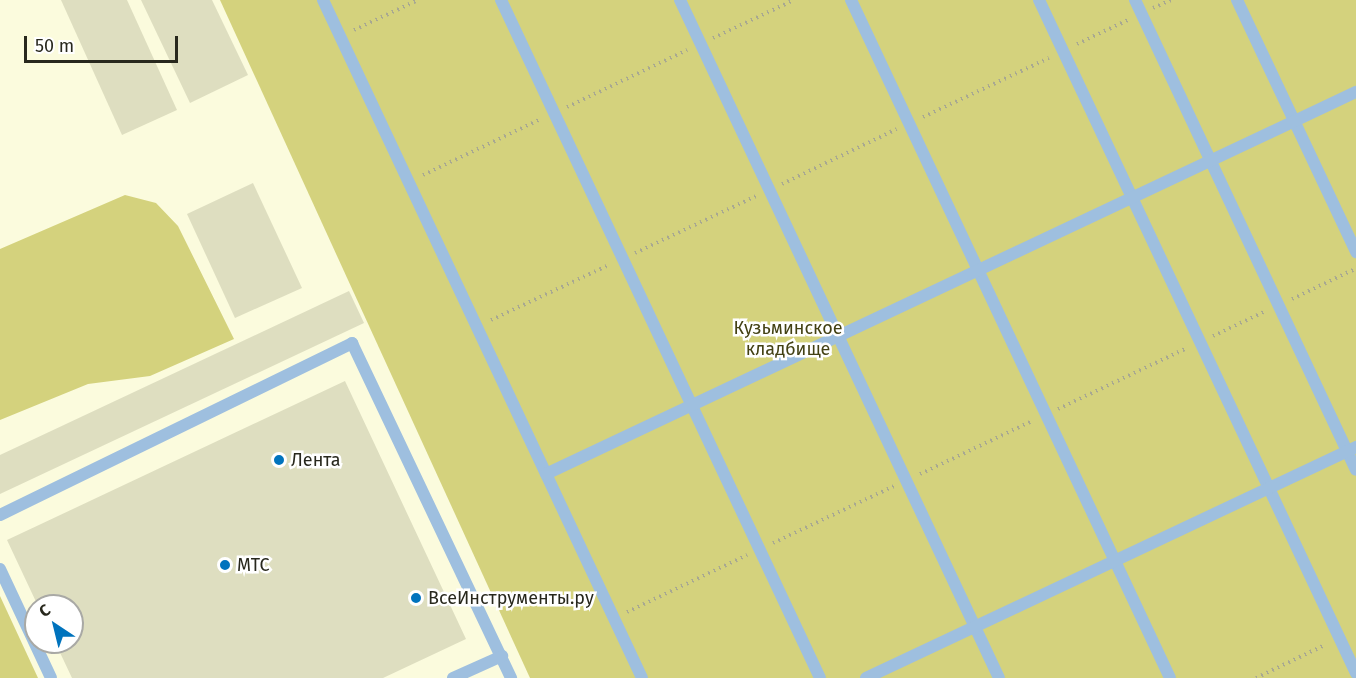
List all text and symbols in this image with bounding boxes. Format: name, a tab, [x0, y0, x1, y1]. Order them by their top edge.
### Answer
scale bar	[27, 24, 182, 62]
text: 50 m	[35, 35, 74, 57]
park label: Кузьминское кладбище	[733, 318, 843, 360]
place label: Лента	[291, 449, 341, 471]
marker: Лента	[272, 453, 286, 467]
place label: МТС	[237, 554, 270, 576]
marker: МТС	[218, 558, 232, 572]
place label: ВсеИнструменты.ру	[428, 587, 594, 609]
marker: ВсеИнструменты.ру	[409, 591, 423, 605]
north arrow	[24, 594, 84, 654]
text: С	[35, 600, 54, 621]

